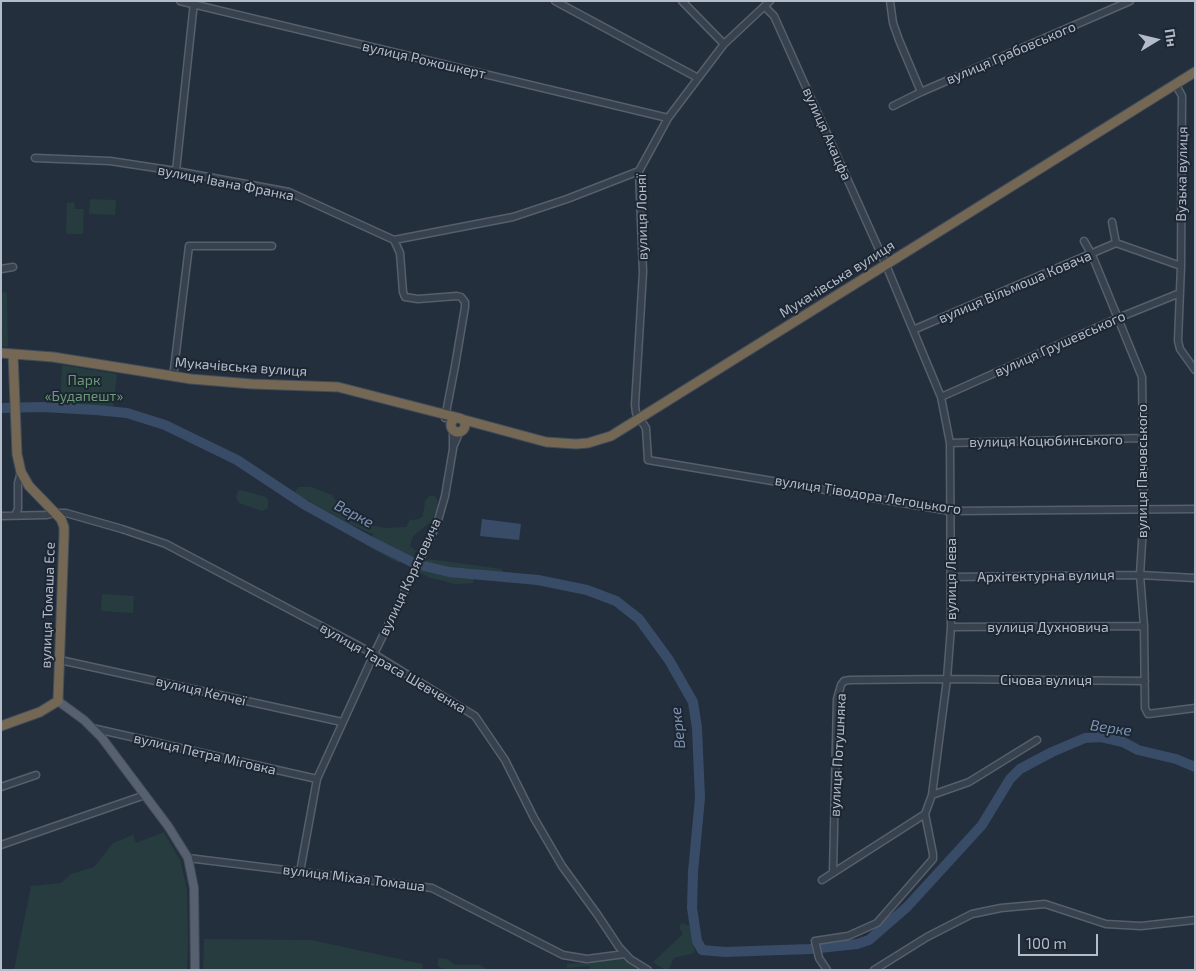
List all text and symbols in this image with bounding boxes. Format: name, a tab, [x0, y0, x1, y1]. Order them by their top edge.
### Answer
north arrow	[1131, 15, 1181, 65]
street label: вулиця Грабовського	[944, 18, 1078, 88]
text: Пн	[1161, 27, 1181, 48]
street label: вулиця Рожошкерт	[361, 38, 487, 82]
street label: вулиця Акацфа	[799, 85, 855, 183]
street label: Вузька вулиця	[1173, 126, 1191, 222]
street label: вулиця Івана Франка	[156, 162, 296, 204]
street label: вулиця Лоняї	[633, 174, 651, 260]
street label: Мукачівська вулиця	[776, 237, 898, 321]
street label: вулиця Вільмоша Ковача	[936, 247, 1094, 327]
street label: вулиця Грушевського	[992, 308, 1128, 380]
street label: Мукачівська вулиця	[174, 354, 308, 380]
park label: Парк «Будапешт»	[45, 372, 123, 404]
street label: вулиця Пачовського	[1134, 404, 1150, 538]
street label: вулиця Коцюбинського	[969, 431, 1123, 451]
street label: вулиця Тіводора Легоцького	[774, 472, 962, 518]
water label: Верке	[331, 496, 377, 532]
street label: вулиця Корятовича	[375, 516, 445, 638]
street label: вулиця Лева	[943, 538, 959, 620]
street label: вулиця Томаша Есе	[37, 541, 59, 669]
street label: Архітектурна вулиця	[977, 566, 1115, 586]
street label: вулиця Тараса Шевченка	[317, 619, 469, 717]
street label: вулиця Духновича	[987, 619, 1109, 635]
street label: вулиця Келчеї	[154, 672, 248, 710]
street label: Січова вулиця	[1000, 672, 1092, 688]
street label: вулиця Потушняка	[826, 693, 850, 817]
water label: Верке	[667, 706, 689, 750]
water label: Верке	[1089, 716, 1133, 740]
street label: вулиця Петра Міговка	[132, 729, 278, 779]
street label: вулиця Міхая Томаша	[282, 861, 426, 895]
scale bar	[1021, 924, 1101, 956]
text: 100 m	[1026, 934, 1067, 952]

